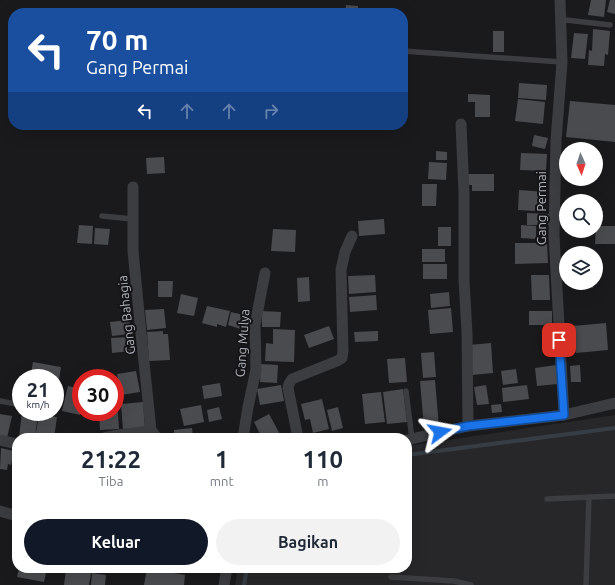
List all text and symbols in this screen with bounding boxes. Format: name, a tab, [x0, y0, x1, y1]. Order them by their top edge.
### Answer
icon: left	[20, 24, 72, 76]
text: 70 m	[86, 24, 148, 55]
text: Gang Permai	[86, 57, 188, 77]
icon: left	[134, 100, 156, 122]
icon: ahead	[176, 100, 198, 122]
icon: ahead	[218, 100, 240, 122]
icon: right	[260, 100, 282, 122]
north arrow	[559, 142, 603, 186]
map controls	[559, 142, 603, 290]
street label: Gang Permai	[534, 171, 548, 245]
button: search	[559, 194, 603, 238]
button: layers	[559, 246, 603, 290]
street label: Gang Bahagia	[115, 275, 137, 355]
street label: Gang Mulya	[233, 308, 251, 378]
pin	[542, 323, 576, 357]
icon: arrive	[548, 329, 570, 351]
speed limit sign: 30	[72, 369, 124, 421]
text: 21	[27, 378, 49, 401]
text: km/h	[26, 399, 50, 410]
position arrow	[419, 411, 461, 453]
text: 21:22	[81, 446, 141, 473]
text: 1	[215, 446, 229, 473]
text: 110	[303, 446, 343, 473]
text: Tiba	[98, 474, 123, 488]
text: mnt	[210, 474, 234, 488]
text: m	[317, 474, 328, 488]
button: Keluar	[24, 519, 208, 565]
button: Bagikan	[216, 519, 400, 565]

